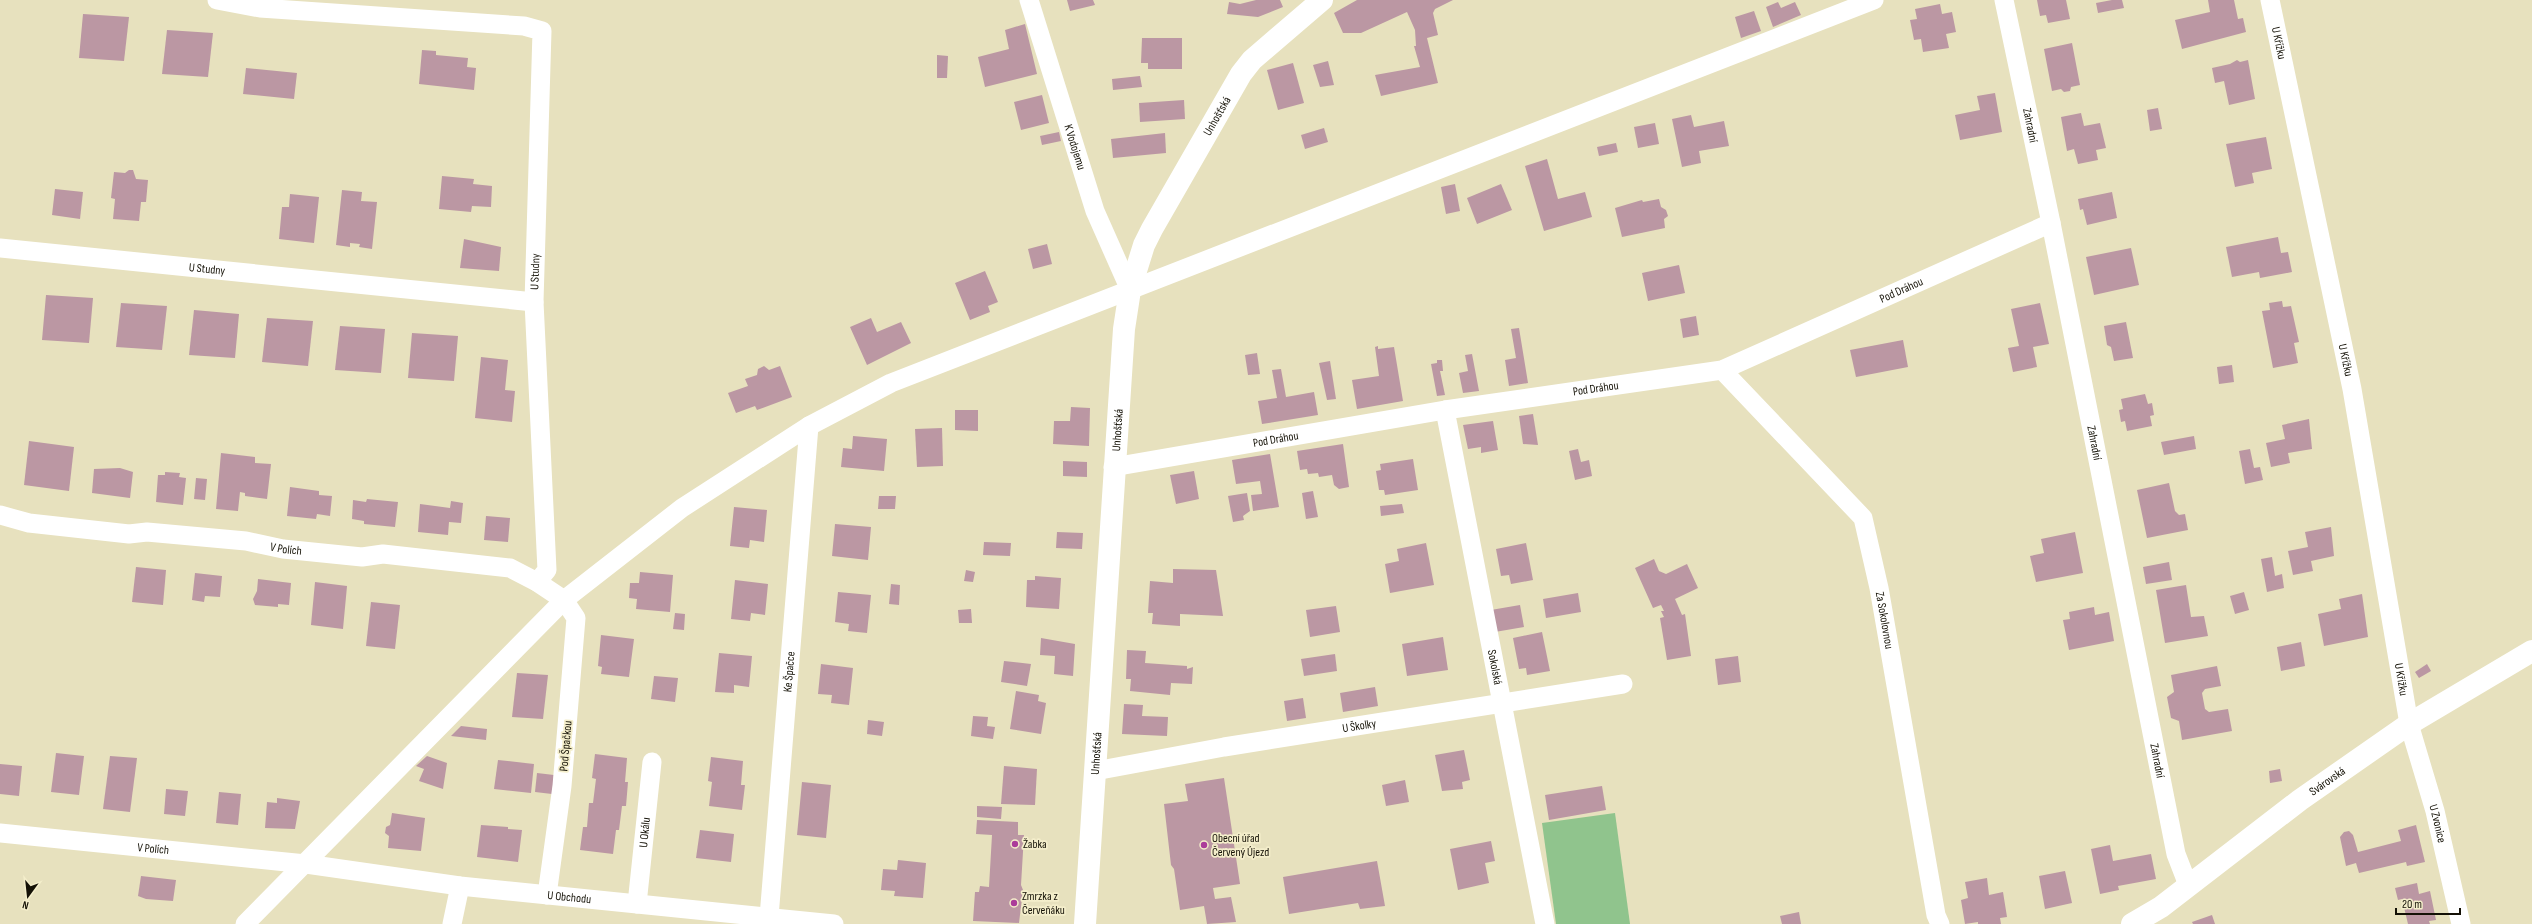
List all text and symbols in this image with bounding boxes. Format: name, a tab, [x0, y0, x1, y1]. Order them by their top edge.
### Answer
street label: U Křížku	[2268, 25, 2290, 61]
street label: Unhošťská	[1200, 93, 1234, 138]
street label: Zahradní	[2019, 107, 2041, 145]
street label: K Vodojemu	[1061, 122, 1089, 172]
street label: U Studny	[527, 253, 543, 290]
street label: U Studny	[188, 260, 226, 278]
street label: Pod Dráhou	[1877, 274, 1925, 306]
street label: U Křížku	[2335, 342, 2357, 378]
street label: Pod Dráhou	[1572, 378, 1619, 399]
street label: Unhošťská	[1108, 408, 1126, 452]
street label: Zahradní	[2084, 424, 2105, 462]
street label: Pod Dráhou	[1252, 428, 1300, 450]
street label: V Polích	[269, 539, 303, 558]
street label: Za Sokolovnou	[1872, 591, 1897, 650]
street label: Sokolská	[1484, 648, 1506, 686]
street label: Ke Špačce	[780, 651, 798, 693]
street label: U Křížku	[2391, 662, 2412, 697]
street label: U Školky	[1341, 716, 1377, 736]
street label: Pod Špačkou	[556, 720, 576, 772]
street label: Unhošťská	[1087, 731, 1105, 775]
street label: Zahradní	[2147, 742, 2168, 780]
street label: Svárovská	[2306, 763, 2348, 799]
street label: U Zvonice	[2426, 802, 2450, 844]
street label: U Okálu	[636, 817, 654, 848]
place label: Obecní úřad Červený Újezd	[1212, 831, 1269, 860]
place label: Žabka	[1023, 837, 1047, 852]
street label: V Polích	[137, 839, 170, 858]
marker: Žabka	[1010, 839, 1020, 849]
marker: Obecní úřad Červený Újezd	[1199, 840, 1209, 850]
north arrow	[8, 876, 48, 916]
street label: U Obchodu	[547, 887, 592, 907]
place label: Zmrzka z Červeňáku	[1022, 889, 1065, 918]
scale bar	[2396, 890, 2460, 916]
text: 20 m	[2402, 897, 2422, 912]
text: N	[21, 898, 30, 912]
marker: Zmrzka z Červeňáku	[1009, 898, 1019, 908]

